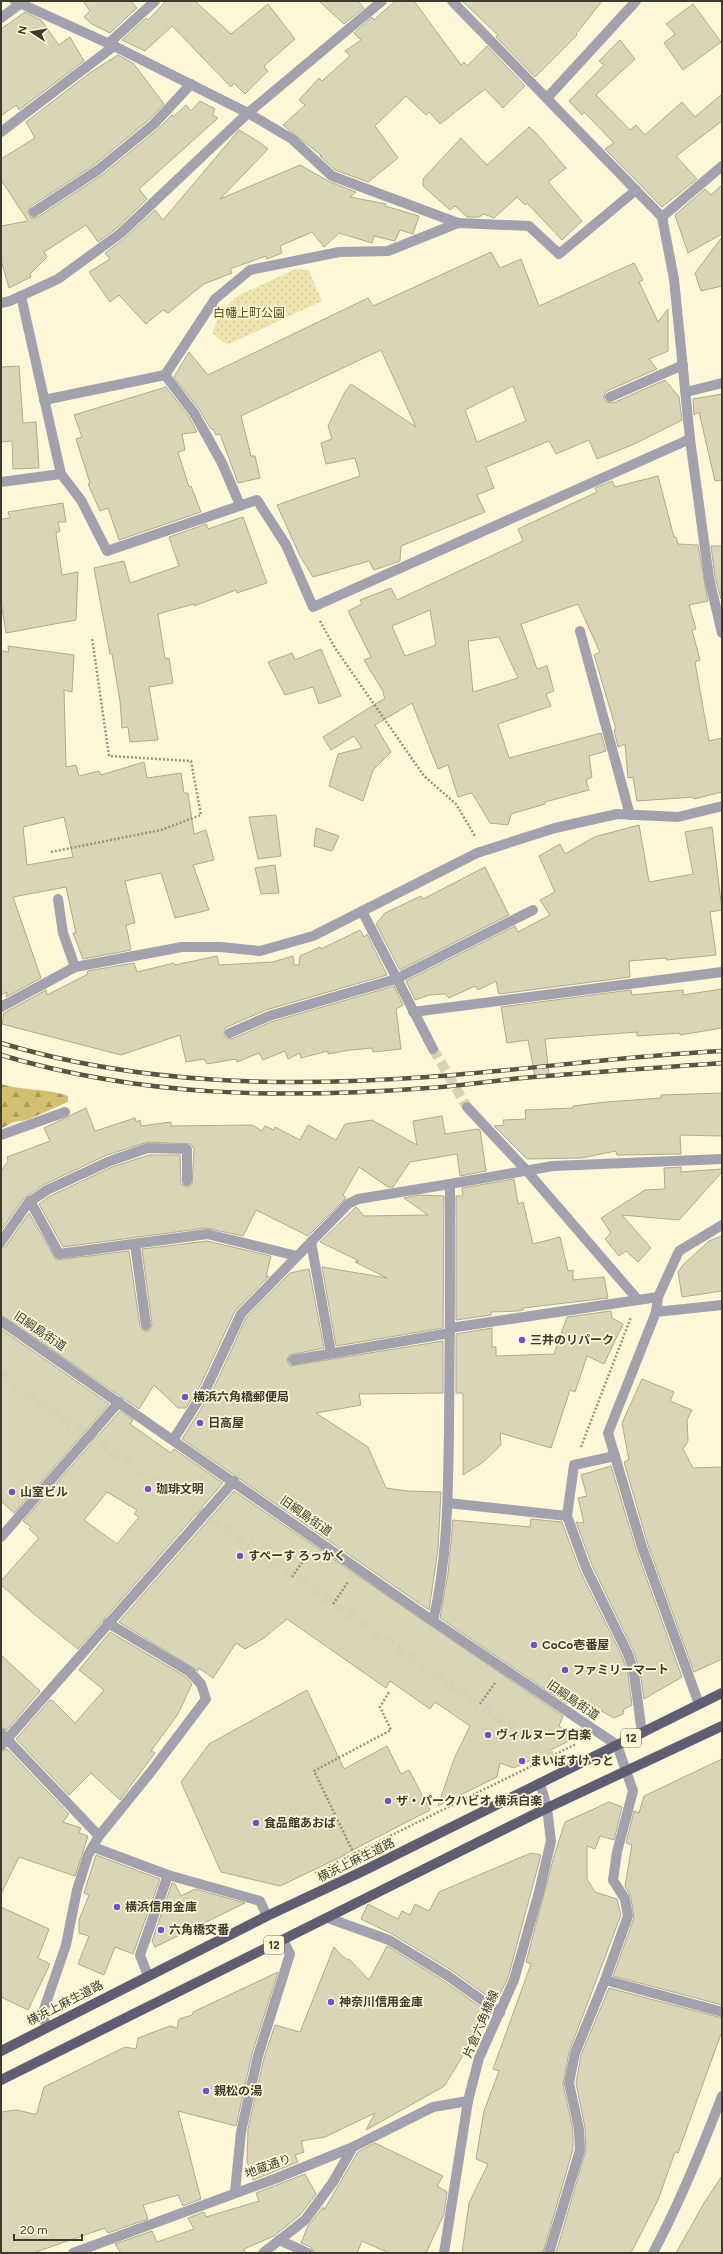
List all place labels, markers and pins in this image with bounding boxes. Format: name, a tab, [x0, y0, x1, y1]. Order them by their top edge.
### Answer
place label: 三井のリパーク	[530, 1333, 614, 1347]
marker: 三井のリパーク	[517, 1335, 527, 1345]
place label: 横浜六角橋郵便局	[193, 1390, 289, 1404]
marker: 横浜六角橋郵便局	[180, 1392, 190, 1402]
place label: 日高屋	[208, 1416, 244, 1430]
marker: 日高屋	[195, 1418, 205, 1428]
place label: 珈琲文明	[156, 1482, 204, 1496]
marker: 珈琲文明	[143, 1484, 153, 1494]
place label: 山室ビル	[20, 1485, 68, 1499]
marker: 山室ビル	[7, 1487, 17, 1497]
place label: すぺーす ろっかく	[248, 1549, 346, 1563]
marker: すぺーす ろっかく	[235, 1551, 245, 1561]
place label: CoCo壱番屋	[542, 1638, 609, 1652]
marker: CoCo壱番屋	[529, 1640, 539, 1650]
place label: ファミリーマート	[573, 1663, 669, 1677]
marker: ファミリーマート	[560, 1665, 570, 1675]
place label: ヴィルヌーブ白楽	[496, 1728, 591, 1742]
marker: ヴィルヌーブ白楽	[483, 1730, 493, 1740]
place label: まいばすけっと	[530, 1754, 614, 1768]
marker: まいばすけっと	[517, 1756, 527, 1766]
place label: ザ・パークハビオ 横浜白楽	[396, 1794, 542, 1808]
marker: ザ・パークハビオ 横浜白楽	[383, 1796, 393, 1806]
place label: 食品館あおば	[264, 1816, 336, 1830]
marker: 食品館あおば	[251, 1818, 261, 1828]
place label: 横浜信用金庫	[125, 1900, 197, 1914]
marker: 横浜信用金庫	[112, 1902, 122, 1912]
place label: 六角橋交番	[169, 1923, 230, 1937]
marker: 六角橋交番	[156, 1925, 166, 1935]
place label: 神奈川信用金庫	[339, 1995, 423, 2009]
marker: 神奈川信用金庫	[326, 1997, 336, 2007]
place label: 親松の湯	[214, 2084, 262, 2098]
marker: 親松の湯	[201, 2086, 211, 2096]

